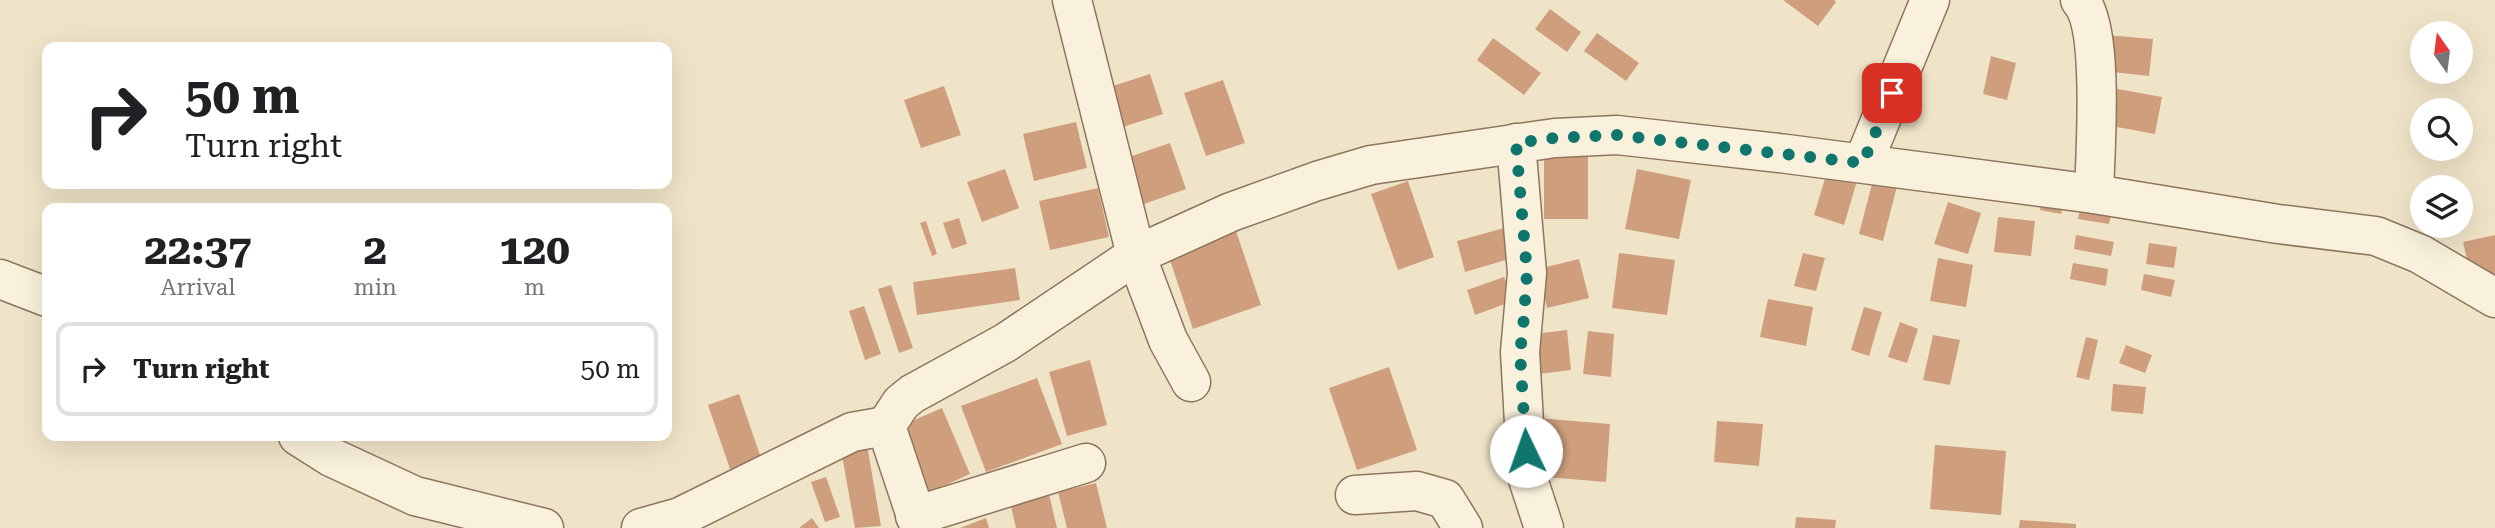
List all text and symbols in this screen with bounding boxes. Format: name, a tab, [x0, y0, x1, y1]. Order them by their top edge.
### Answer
north arrow	[2410, 21, 2473, 84]
map controls	[2410, 21, 2473, 238]
pin	[1862, 63, 1922, 123]
text: 50 m	[185, 68, 300, 125]
icon: right	[70, 70, 161, 161]
icon: arrive	[1873, 74, 1911, 112]
button: search	[2410, 98, 2473, 161]
text: Turn right	[185, 127, 342, 165]
button: layers	[2410, 175, 2473, 238]
text: 22:37	[144, 225, 251, 274]
text: 2	[364, 225, 387, 274]
text: 120	[499, 225, 570, 274]
text: Arrival	[160, 274, 235, 301]
text: min	[354, 274, 397, 301]
text: m	[524, 274, 545, 301]
icon: right	[74, 350, 112, 388]
text: Turn right	[133, 354, 269, 384]
text: 50 m	[581, 354, 640, 384]
position arrow	[1489, 414, 1563, 488]

